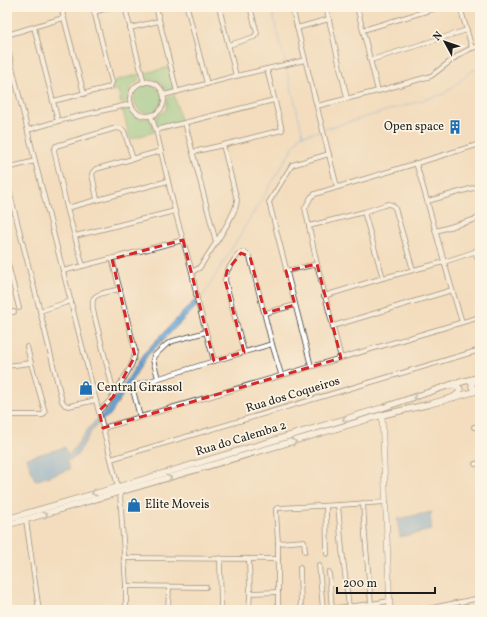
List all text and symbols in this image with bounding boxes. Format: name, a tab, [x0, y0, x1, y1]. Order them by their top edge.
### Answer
north arrow	[425, 22, 465, 62]
text: N	[430, 29, 447, 44]
place label: Open space	[384, 119, 444, 135]
building icon: Open space	[447, 119, 463, 135]
street label: Rua dos Coqueiros	[244, 373, 342, 417]
shop icon: Central Girassol	[78, 380, 94, 396]
place label: Central Girassol	[97, 380, 183, 396]
one-way arrow	[413, 392, 420, 400]
one-way arrow	[342, 414, 349, 423]
street label: Rua do Calemba 2	[194, 418, 288, 460]
one-way arrow	[290, 438, 297, 447]
one-way arrow	[166, 474, 173, 483]
one-way arrow	[91, 489, 97, 497]
shop icon: Elite Moveis	[126, 497, 142, 513]
place label: Elite Moveis	[145, 497, 209, 513]
one-way arrow	[41, 511, 48, 520]
scale bar	[337, 569, 435, 595]
text: 200 m	[343, 576, 377, 592]

